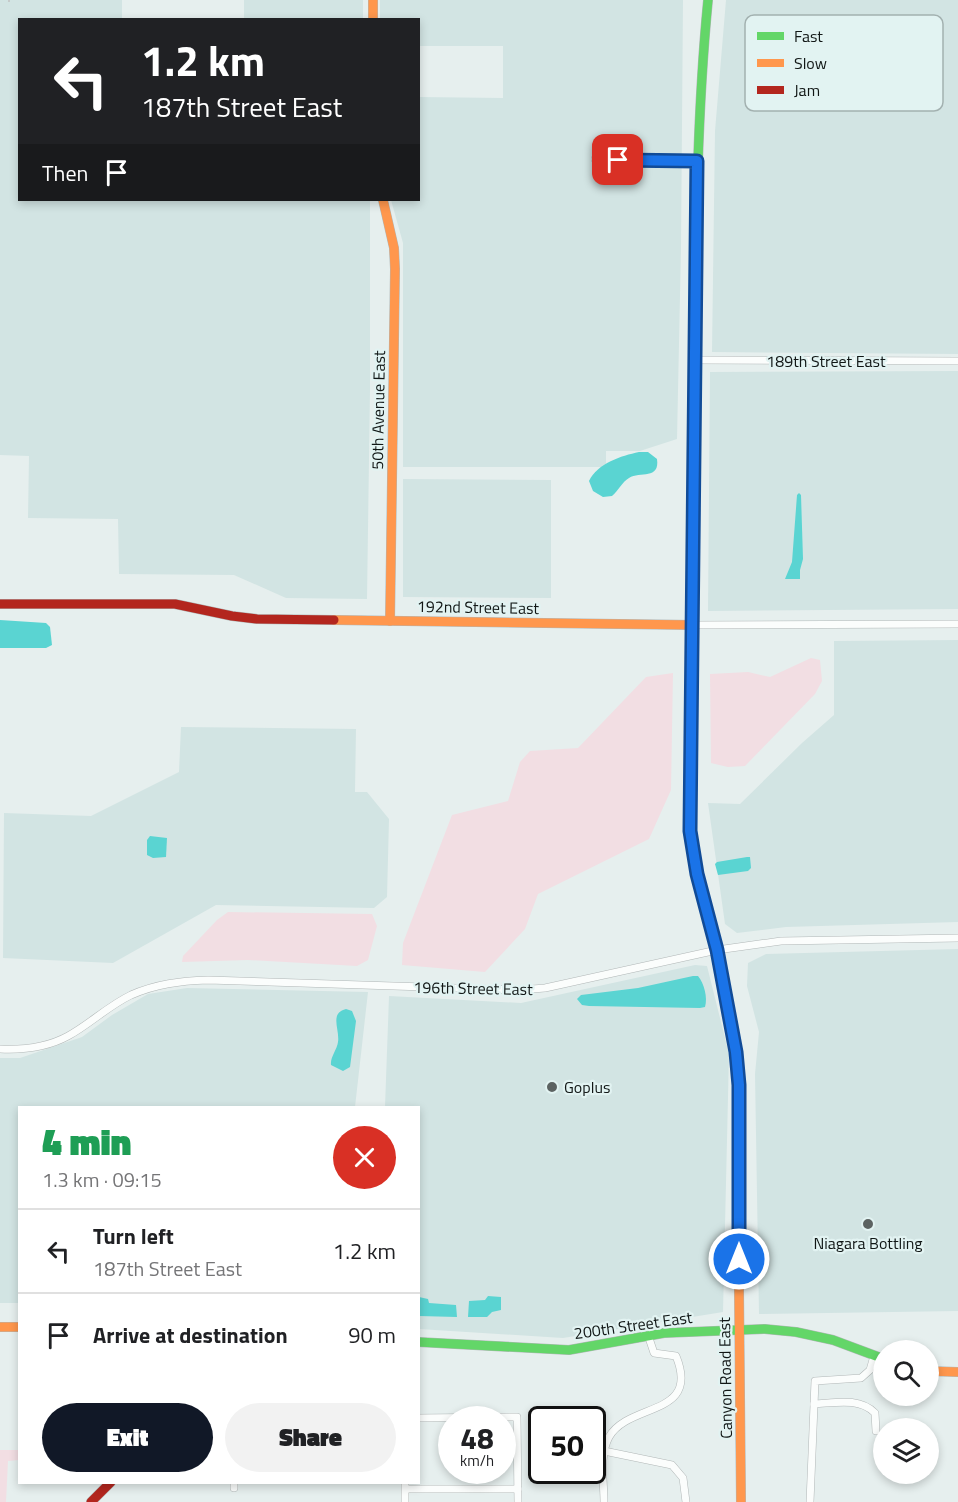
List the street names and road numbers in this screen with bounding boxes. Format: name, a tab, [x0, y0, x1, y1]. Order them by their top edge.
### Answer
street label: 189th Street East	[766, 349, 886, 373]
street label: 50th Avenue East	[365, 350, 391, 470]
street label: 192nd Street East	[417, 594, 540, 620]
street label: 196th Street East	[413, 975, 533, 1001]
street label: 200th Street East	[572, 1305, 694, 1345]
street label: Canyon Road East	[712, 1317, 738, 1439]

